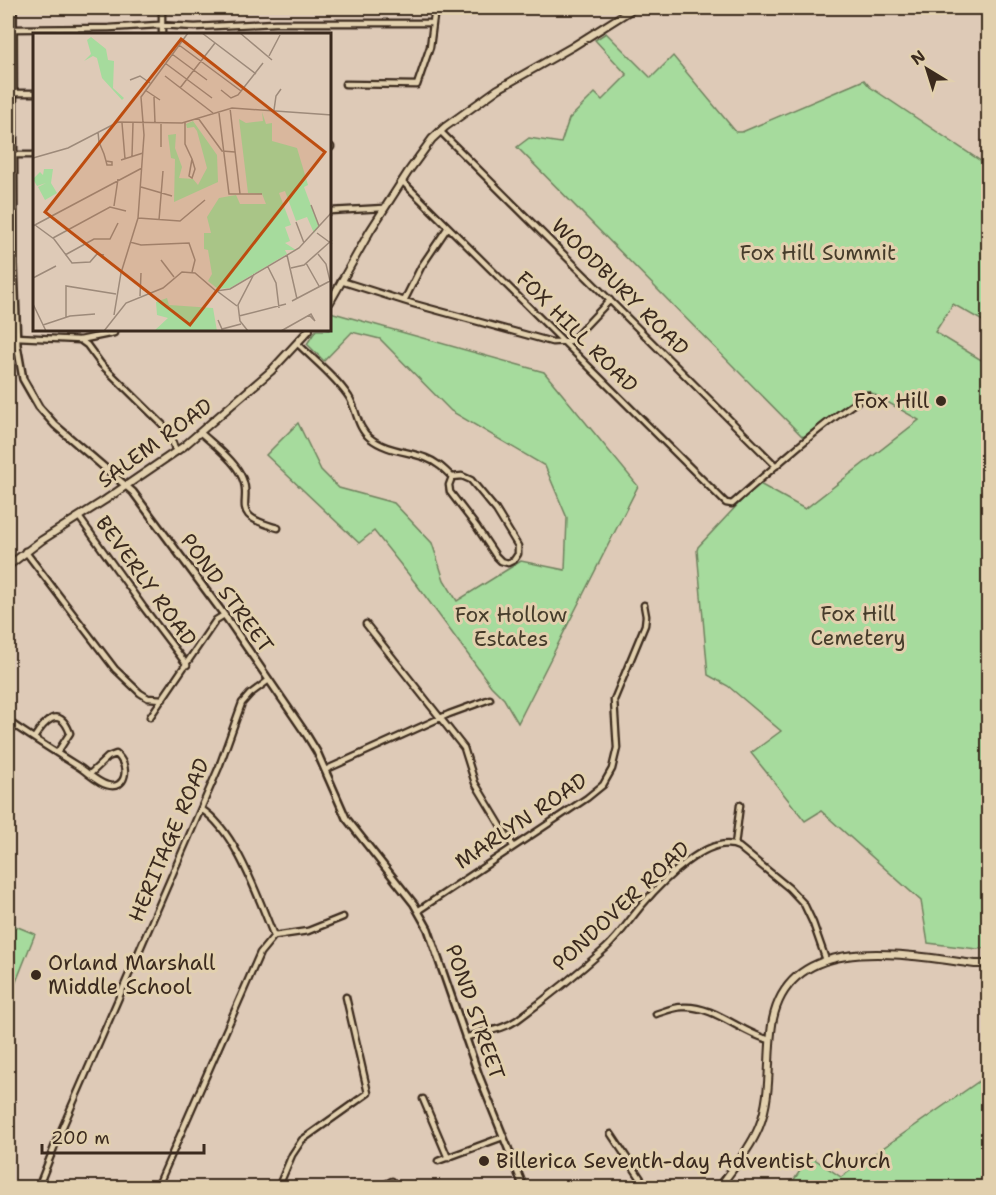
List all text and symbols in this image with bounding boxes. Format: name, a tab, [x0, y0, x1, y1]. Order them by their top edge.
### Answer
inset map	[33, 33, 332, 332]
north arrow	[897, 39, 957, 99]
text: N	[907, 45, 930, 70]
street label: WOODBURY ROAD	[545, 212, 695, 362]
park label: Fox Hill Summit	[740, 239, 896, 267]
street label: FOX HILL ROAD	[510, 265, 644, 399]
place label: Fox Hill	[854, 387, 930, 415]
street label: SALEM ROAD	[92, 392, 218, 494]
marker: Fox Hill	[934, 394, 948, 408]
street label: BEVERLY ROAD	[89, 510, 203, 652]
street label: POND STREET	[174, 528, 280, 658]
park label: Fox Hill Cemetery	[810, 600, 906, 652]
park label: Fox Hollow Estates	[455, 601, 567, 653]
street label: HERITAGE ROAD	[122, 754, 216, 926]
street label: MARLYN ROAD	[449, 766, 593, 876]
street label: PONDOVER ROAD	[546, 835, 696, 977]
street label: POND STREET	[439, 941, 511, 1083]
place label: Orland Marshall Middle School	[48, 949, 216, 1001]
marker: Orland Marshall Middle School	[29, 968, 43, 982]
scale bar	[42, 1117, 204, 1155]
text: 200 m	[51, 1126, 110, 1150]
place label: Billerica Seventh-day Adventist Church	[496, 1147, 891, 1175]
marker: Billerica Seventh-day Adventist Church	[477, 1154, 491, 1168]

